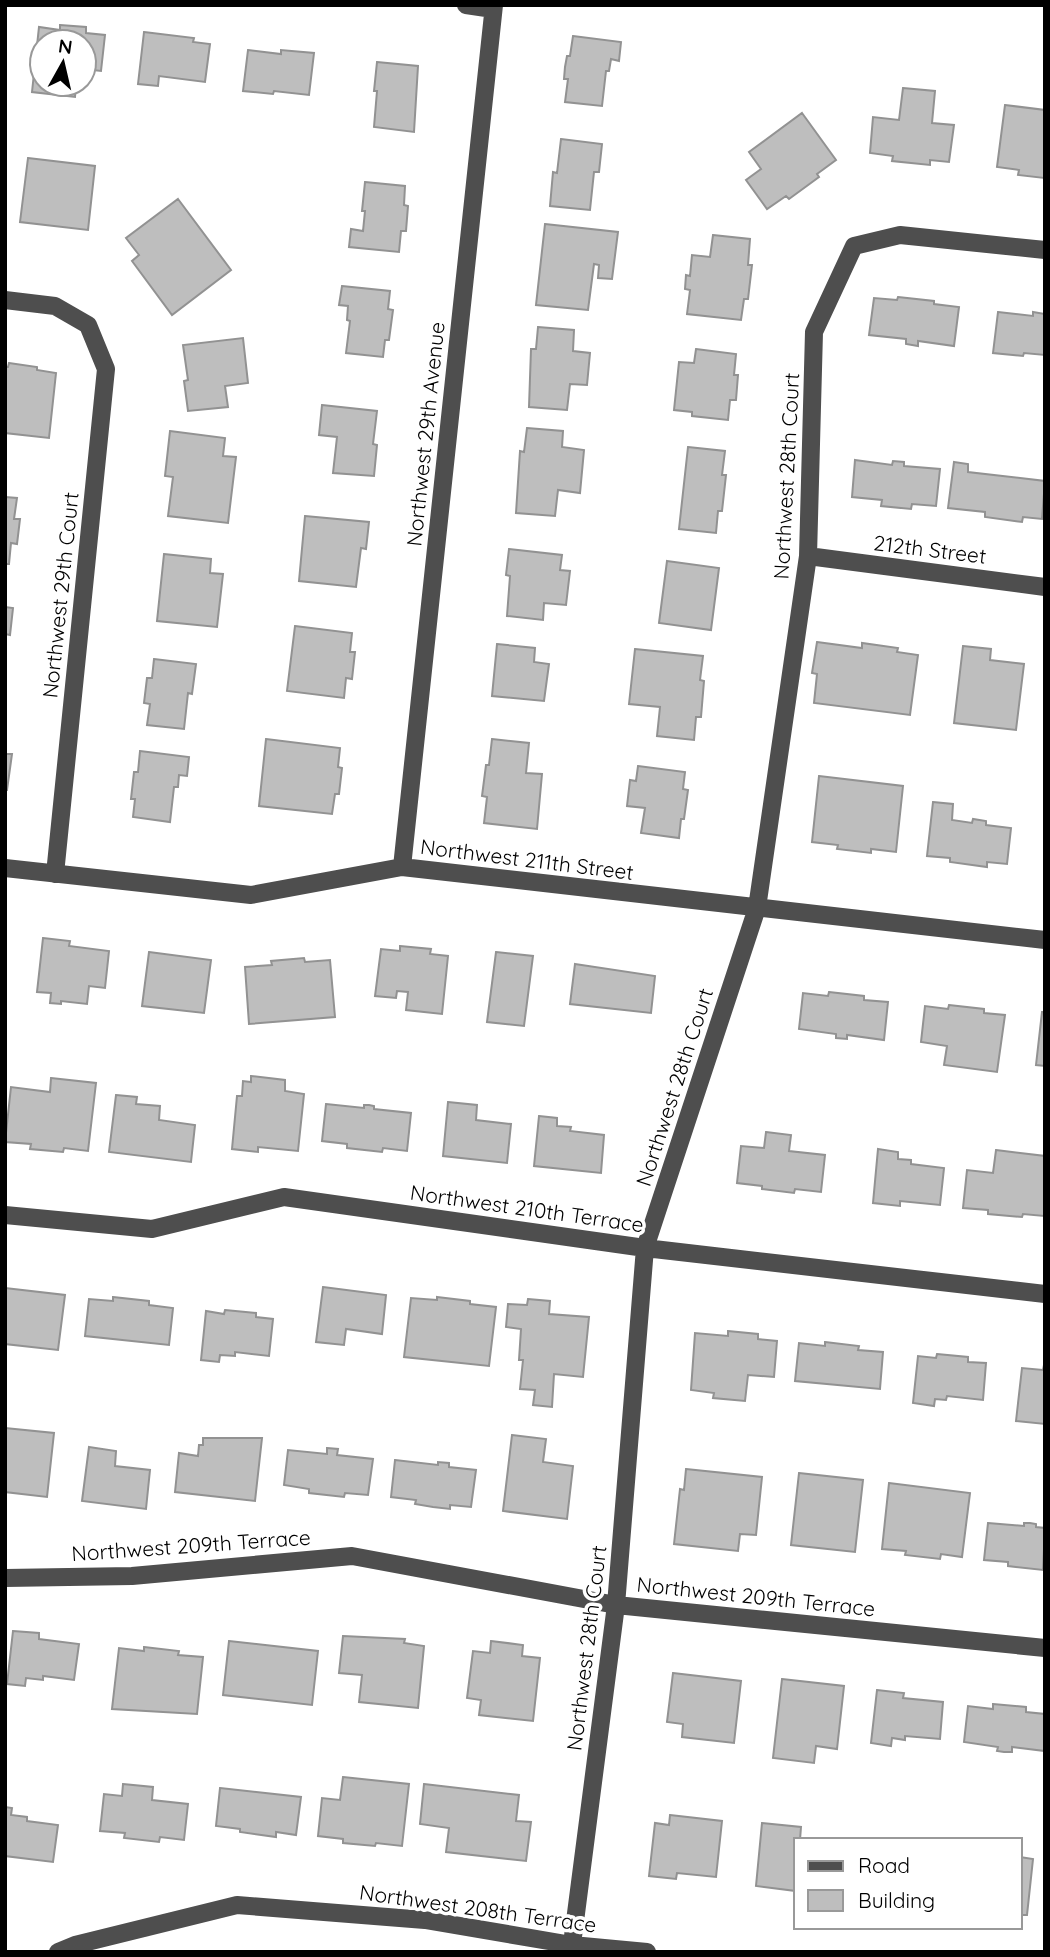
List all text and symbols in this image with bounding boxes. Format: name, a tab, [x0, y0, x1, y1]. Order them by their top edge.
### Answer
north arrow	[28, 28, 98, 98]
text: N	[57, 33, 74, 59]
street label: Northwest 29th Avenue	[400, 321, 450, 547]
street label: Northwest 28th Court	[768, 372, 804, 580]
street label: Northwest 29th Court	[36, 491, 84, 699]
street label: 212th Street	[872, 529, 988, 569]
street label: Northwest 211th Street	[419, 833, 635, 885]
street label: Northwest 28th Court	[630, 985, 718, 1189]
street label: Northwest 210th Terrace	[409, 1179, 645, 1237]
street label: Northwest 209th Terrace	[71, 1524, 311, 1566]
street label: Northwest 28th Court	[560, 1544, 612, 1752]
street label: Northwest 209th Terrace	[636, 1571, 876, 1621]
legend	[794, 1838, 1022, 1929]
text: Road	[858, 1852, 910, 1878]
street label: Northwest 208th Terrace	[358, 1878, 598, 1938]
text: Building	[858, 1887, 935, 1913]

